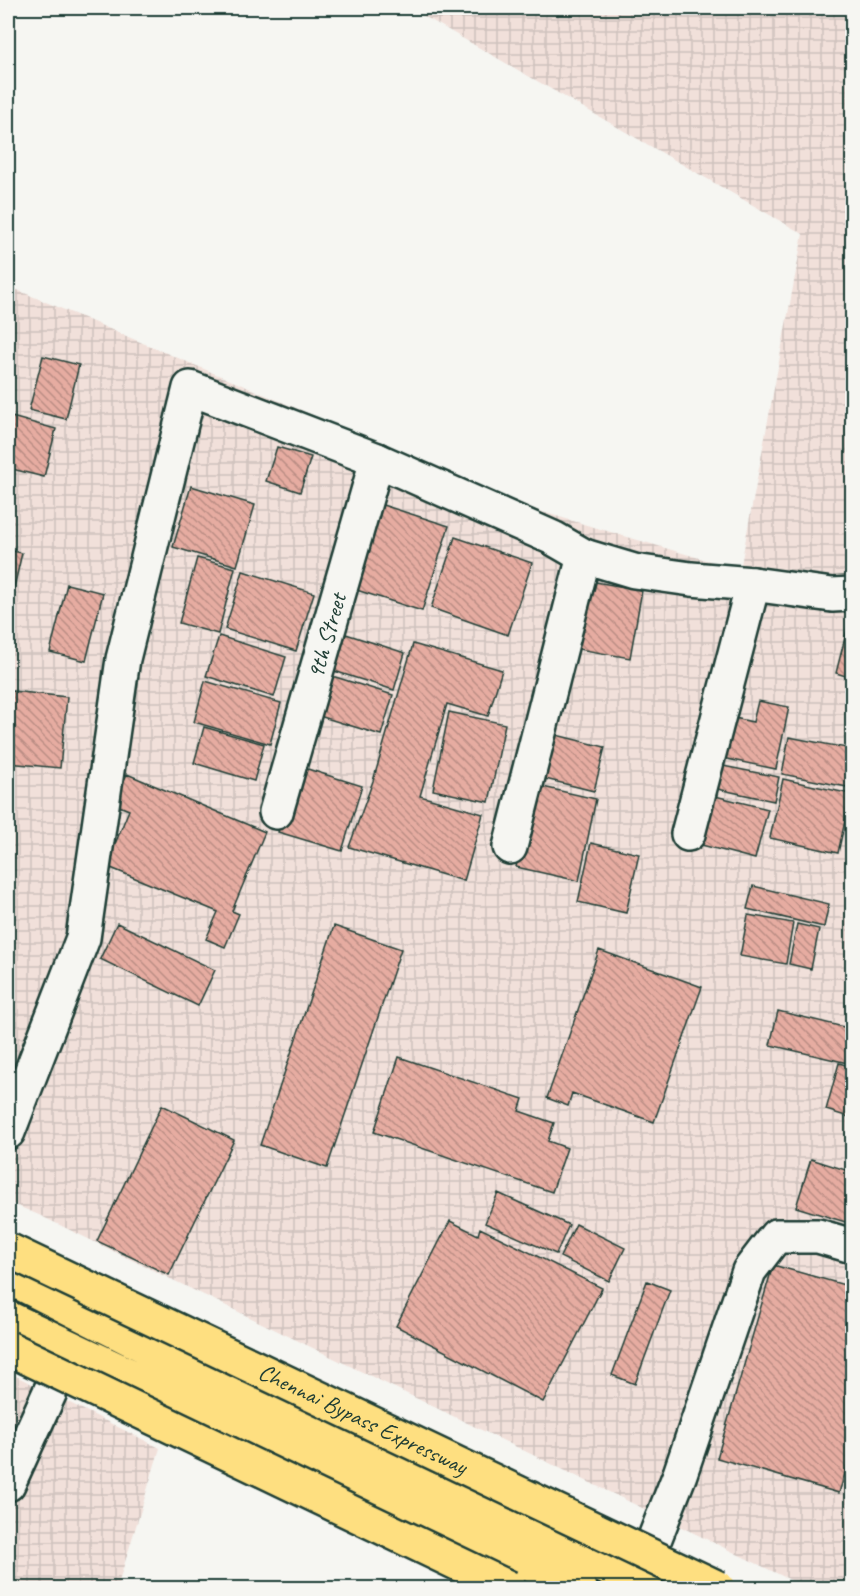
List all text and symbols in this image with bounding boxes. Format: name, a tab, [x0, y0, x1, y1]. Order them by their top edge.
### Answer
street label: 9th Street	[300, 588, 353, 682]
street label: Chennai Bypass Expressway	[254, 1357, 474, 1482]

